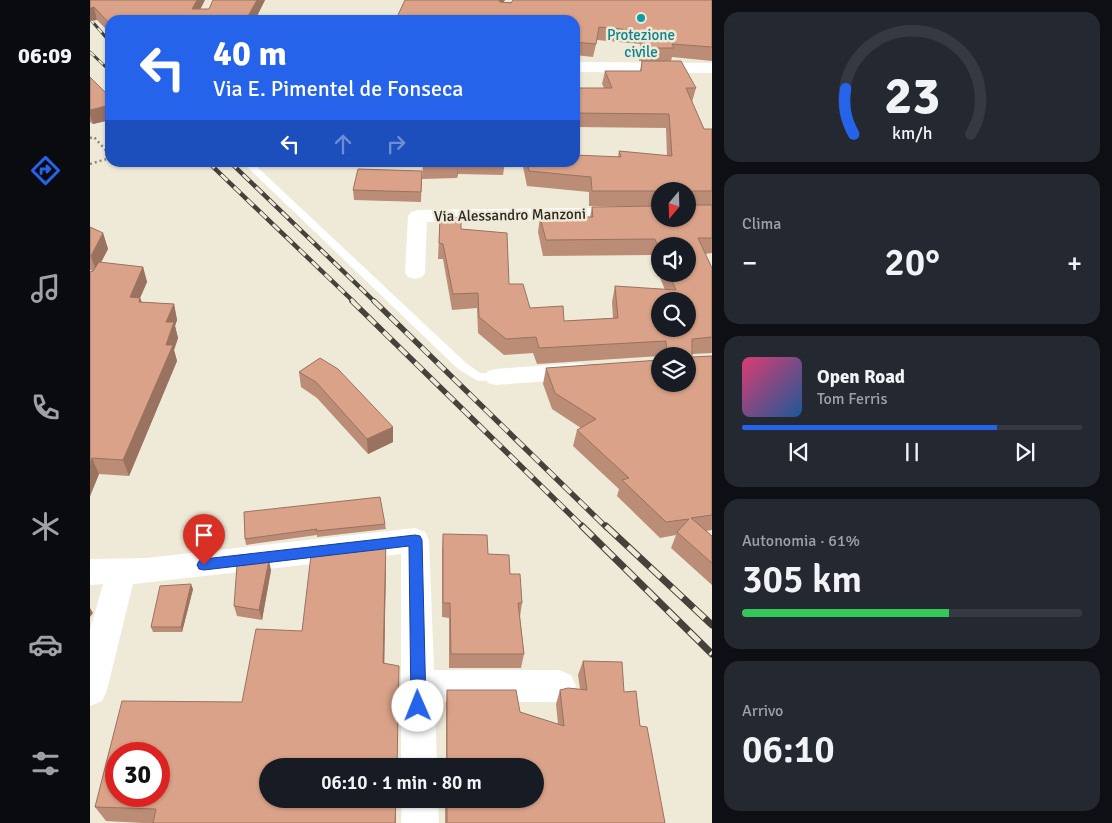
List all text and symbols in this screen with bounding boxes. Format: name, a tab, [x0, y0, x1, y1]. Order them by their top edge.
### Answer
marker: Protezione civile	[635, 12, 647, 24]
place label: Protezione civile	[607, 26, 675, 61]
text: 40 m	[213, 32, 287, 75]
icon: left	[130, 35, 195, 100]
text: 06:09	[18, 42, 72, 69]
text: 23	[884, 64, 940, 128]
text: Via E. Pimentel de Fonseca	[213, 75, 463, 102]
text: km/h	[892, 122, 932, 144]
icon: left	[276, 130, 304, 158]
icon: ahead	[329, 130, 357, 158]
icon: right	[382, 130, 410, 158]
icon: directions	[28, 153, 63, 188]
north arrow	[651, 182, 696, 228]
map controls	[651, 182, 696, 392]
street label: Via Alessandro Manzoni	[434, 205, 586, 225]
text: Clima	[742, 214, 781, 234]
button: sound	[651, 237, 696, 282]
text: 20°	[884, 239, 940, 286]
text: −	[742, 246, 757, 280]
text: +	[1067, 246, 1082, 280]
icon: music	[28, 271, 63, 306]
button: search	[651, 292, 696, 337]
button: layers	[651, 347, 696, 392]
text: Open Road	[817, 365, 905, 389]
text: Tom Ferris	[817, 389, 887, 409]
icon: phone	[28, 390, 63, 425]
icon: previous	[785, 438, 813, 466]
icon: pause	[898, 438, 926, 466]
icon: next	[1011, 438, 1039, 466]
icon: climate	[28, 509, 63, 544]
pin	[183, 514, 225, 565]
icon: arrive	[190, 521, 218, 549]
text: Autonomia · 61%	[742, 531, 860, 551]
text: 305 km	[742, 556, 862, 603]
icon: car	[28, 627, 63, 662]
position arrow	[391, 679, 443, 731]
text: Arrivo	[742, 701, 783, 721]
text: 06:10	[742, 726, 835, 773]
speed limit sign: 30	[105, 742, 170, 807]
icon: filters	[28, 746, 63, 781]
text: 06:10 · 1 min · 80 m	[321, 771, 482, 795]

